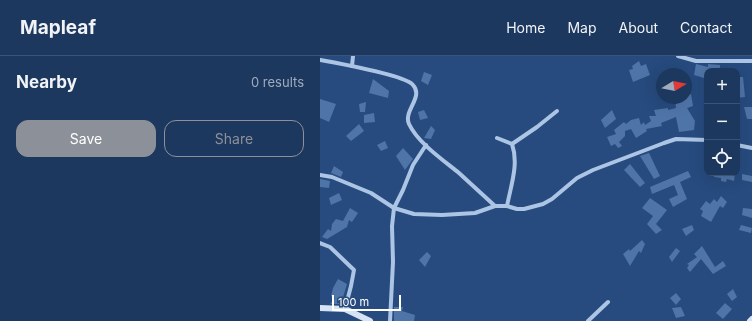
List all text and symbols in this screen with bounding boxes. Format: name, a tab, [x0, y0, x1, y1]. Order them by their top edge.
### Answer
text: Mapleaf	[20, 16, 96, 39]
text: Home	[506, 19, 545, 36]
text: Map	[567, 19, 597, 36]
text: About	[619, 19, 658, 36]
text: Contact	[680, 19, 732, 36]
north arrow	[656, 68, 692, 104]
map controls	[704, 68, 740, 176]
button: +	[704, 68, 740, 104]
text: Nearby	[16, 72, 77, 92]
text: 0 results	[251, 74, 304, 90]
button: −	[704, 104, 740, 140]
button: Save	[16, 120, 156, 157]
button: Share	[164, 120, 304, 157]
button: locate	[704, 140, 740, 176]
scale bar	[332, 293, 401, 312]
text: 100 m	[338, 295, 369, 309]

